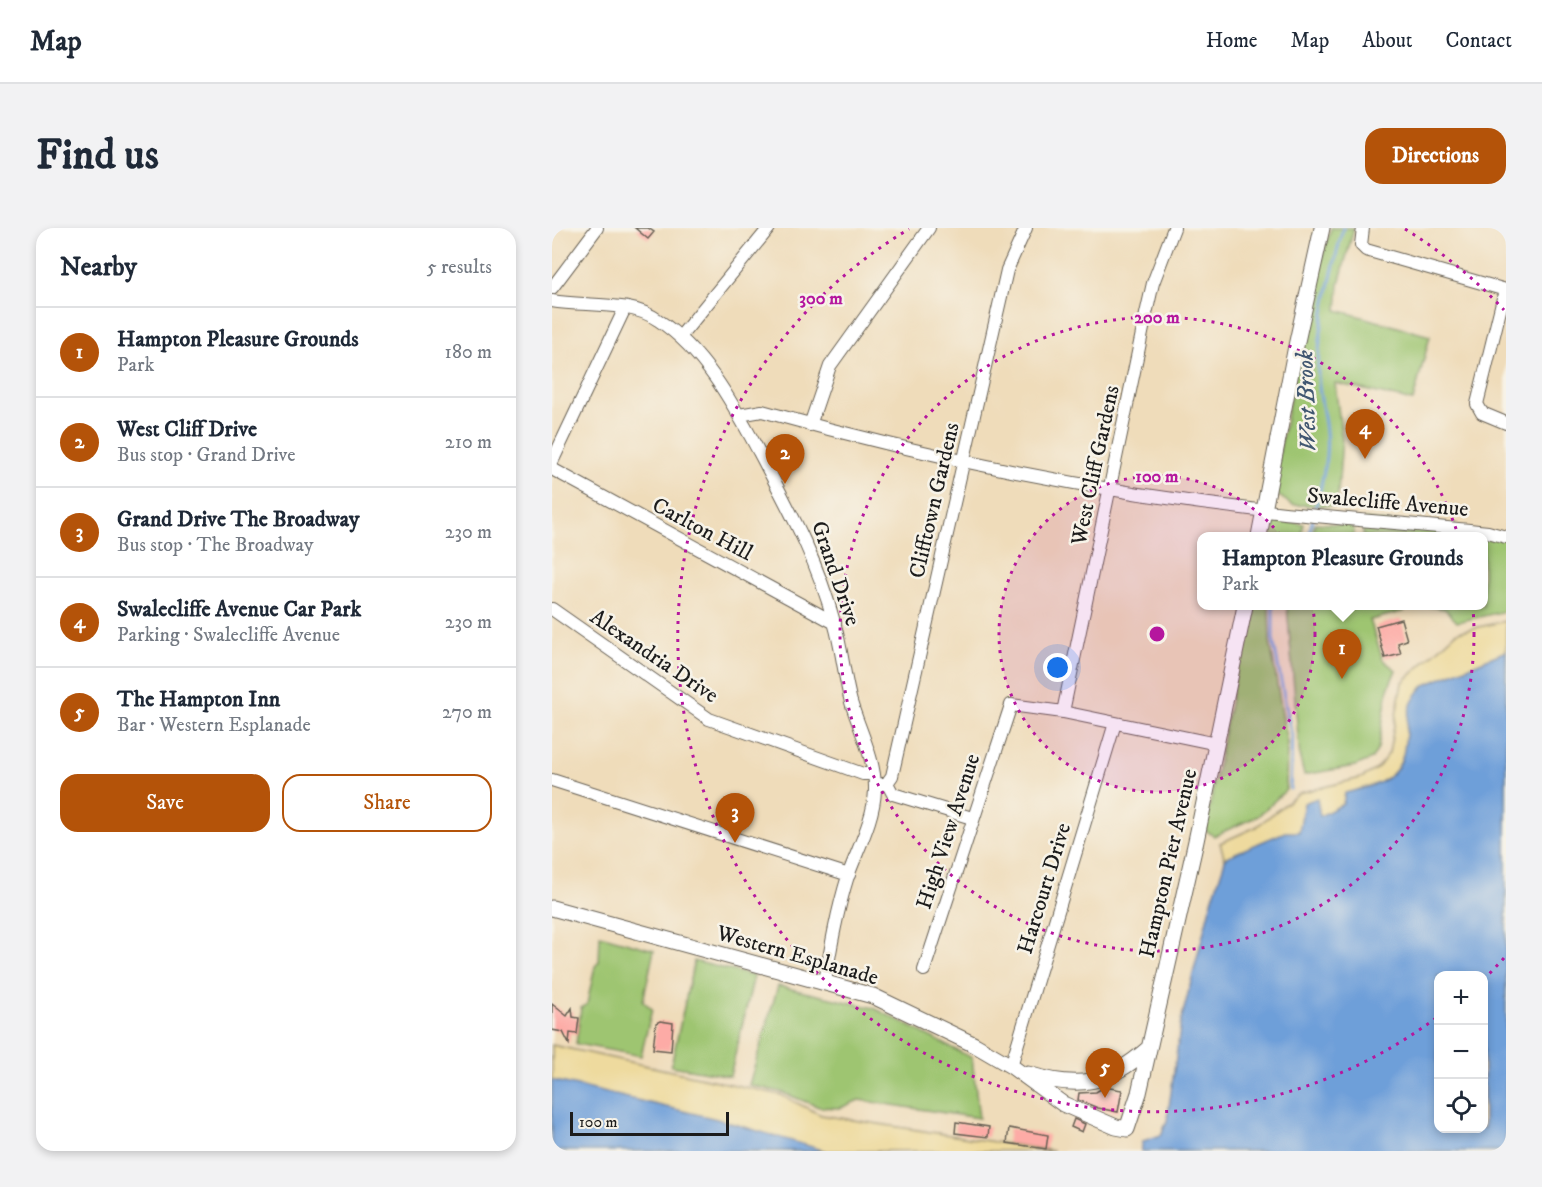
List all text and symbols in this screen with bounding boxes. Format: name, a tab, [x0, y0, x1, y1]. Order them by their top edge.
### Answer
text: Map	[30, 24, 82, 59]
text: Home	[1206, 28, 1258, 54]
text: Map	[1291, 28, 1329, 54]
text: About	[1362, 28, 1413, 54]
text: Contact	[1446, 28, 1512, 54]
button: Directions	[1365, 128, 1506, 184]
text: Find us	[36, 130, 159, 182]
text: Nearby	[60, 251, 137, 284]
text: 5 results	[427, 255, 492, 280]
text: 300 m	[799, 288, 843, 310]
text: 200 m	[1134, 307, 1180, 329]
text: Hampton Pleasure Grounds	[117, 326, 359, 353]
text: 1	[76, 340, 83, 365]
text: 180 m	[445, 340, 492, 365]
water label: West Brook	[1290, 350, 1324, 452]
text: Park	[117, 353, 154, 378]
street label: West Cliff Gardens	[1065, 383, 1126, 549]
pin: 4	[1346, 410, 1384, 459]
text: West Cliff Drive	[117, 416, 257, 443]
street label: Clifftown Gardens	[903, 420, 965, 581]
text: 2	[75, 430, 84, 455]
text: 210 m	[445, 430, 492, 455]
pin: 2	[766, 434, 804, 484]
text: Bus stop · Grand Drive	[117, 443, 296, 468]
text: 100 m	[1135, 466, 1179, 488]
street label: Swalecliffe Avenue	[1306, 482, 1470, 523]
street label: Carlton Hill	[647, 492, 757, 567]
text: Grand Drive The Broadway	[117, 506, 359, 533]
street label: Grand Drive	[805, 518, 866, 629]
text: 3	[76, 520, 83, 545]
text: 230 m	[445, 520, 492, 545]
popup	[1197, 532, 1488, 610]
text: Bus stop · The Broadway	[117, 533, 313, 558]
text: Hampton Pleasure Grounds	[1222, 545, 1463, 572]
text: Park	[1222, 572, 1259, 597]
text: Swalecliffe Avenue Car Park	[117, 596, 361, 623]
street label: Alexandria Drive	[585, 603, 724, 709]
text: 4	[74, 610, 85, 635]
text: 230 m	[445, 610, 492, 635]
text: Parking · Swalecliffe Avenue	[117, 623, 340, 648]
centre of rings	[1147, 624, 1167, 644]
pin: 1	[1322, 630, 1362, 679]
your location	[1043, 653, 1072, 682]
text: The Hampton Inn	[117, 686, 280, 713]
text: 5	[75, 700, 84, 725]
text: 270 m	[442, 700, 492, 725]
text: Bar · Western Esplanade	[117, 713, 311, 738]
street label: High View Avenue	[911, 750, 986, 913]
street label: Hampton Pier Avenue	[1134, 766, 1203, 961]
button: Save	[60, 774, 270, 832]
button: Share	[282, 774, 492, 832]
pin: 3	[716, 794, 754, 843]
street label: Harcourt Drive	[1012, 820, 1077, 957]
street label: Western Esplanade	[713, 919, 882, 991]
map controls	[1434, 971, 1488, 1133]
button: +	[1434, 971, 1488, 1025]
button: −	[1434, 1025, 1488, 1079]
pin: 5	[1086, 1048, 1124, 1098]
button: locate	[1434, 1079, 1488, 1133]
scale bar	[570, 1109, 729, 1136]
text: 100 m	[579, 1112, 618, 1132]

